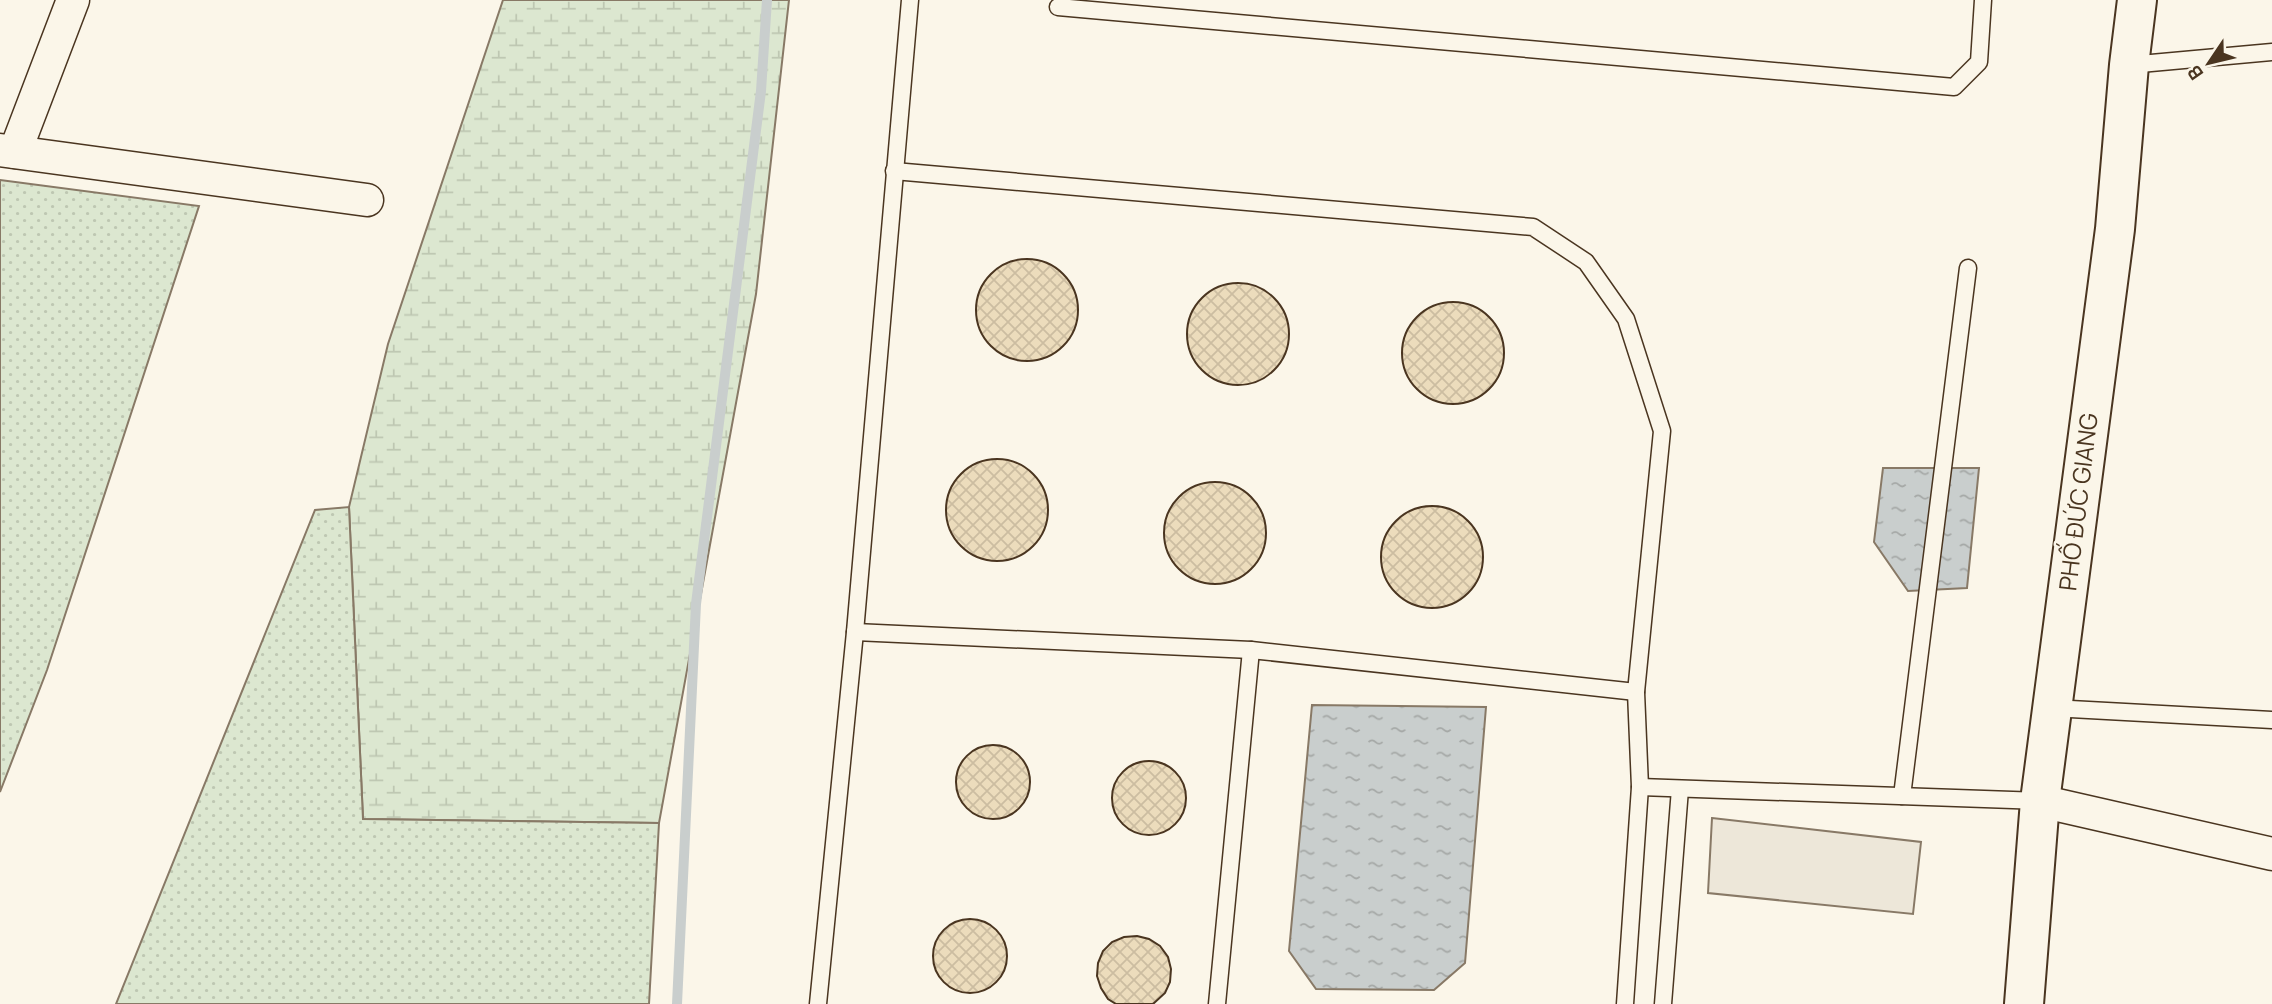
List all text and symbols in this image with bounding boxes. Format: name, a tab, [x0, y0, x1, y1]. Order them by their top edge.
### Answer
north arrow	[2174, 28, 2244, 98]
text: B	[2181, 60, 2209, 85]
street label: PHỐ ĐỨC GIANG	[2050, 411, 2105, 593]

